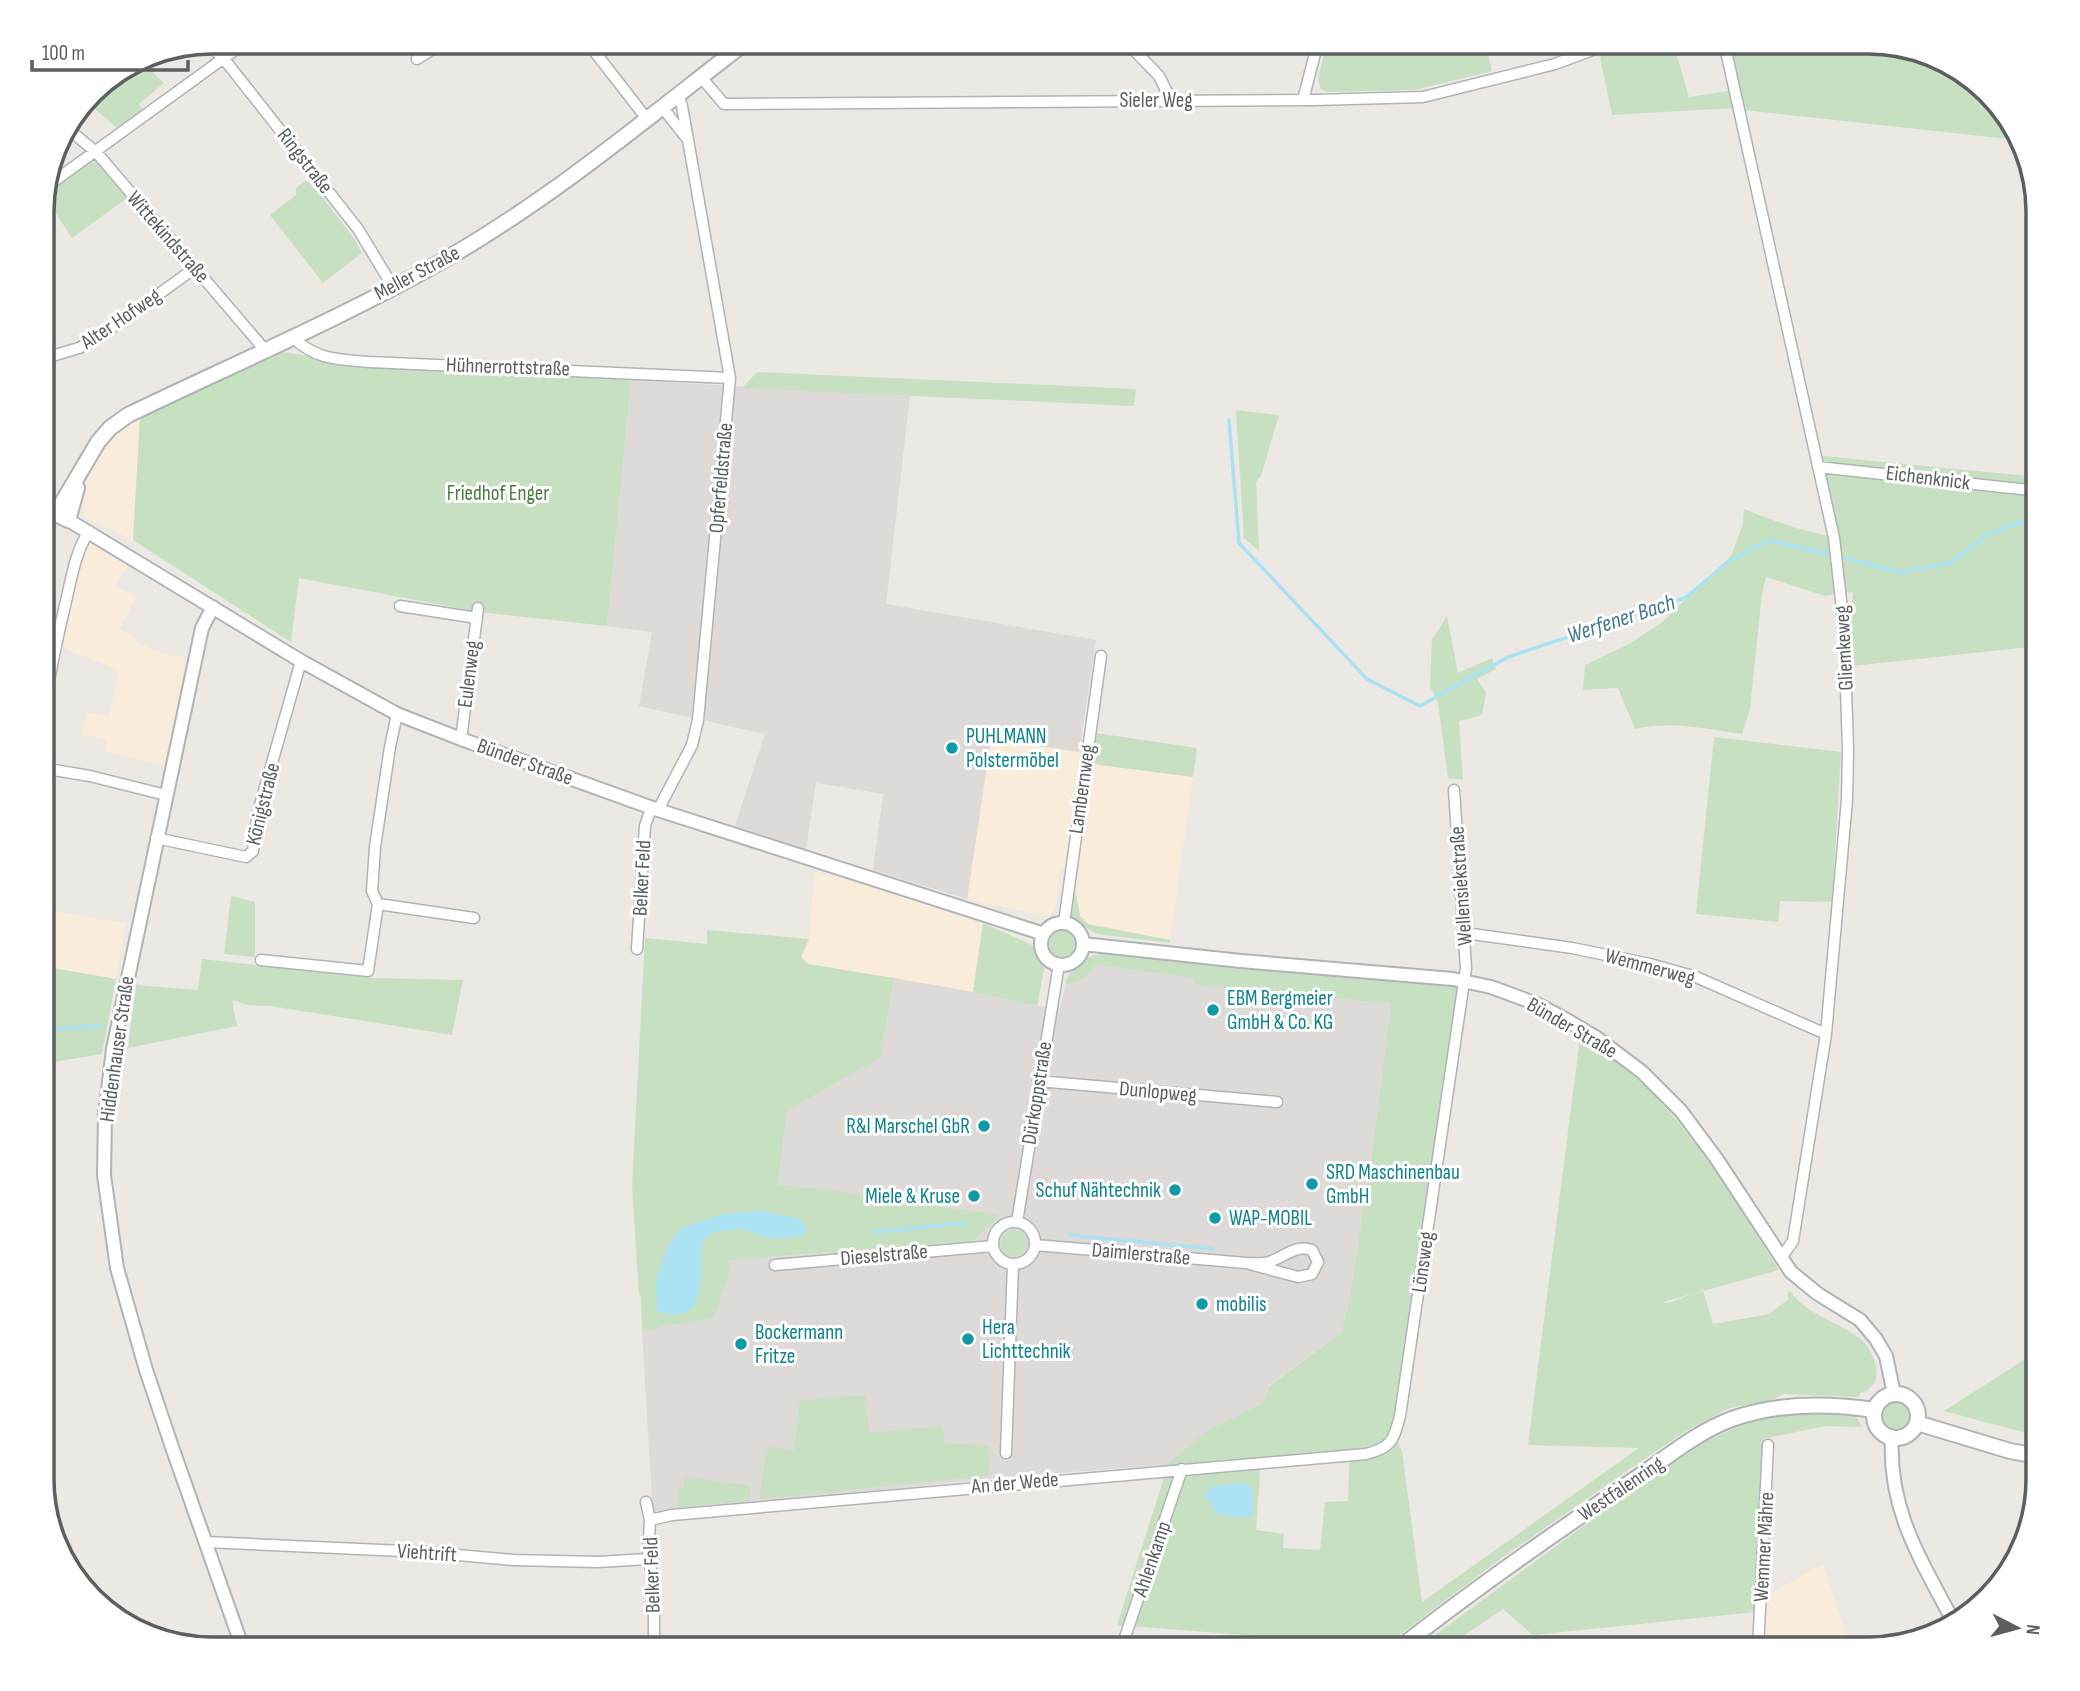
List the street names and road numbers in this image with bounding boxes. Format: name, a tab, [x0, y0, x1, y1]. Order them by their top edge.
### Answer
street label: Sieler Weg	[1119, 88, 1193, 113]
street label: Ringstraße	[272, 123, 338, 199]
street label: Wittekindstraße	[121, 186, 215, 288]
street label: Meller Straße	[370, 240, 464, 306]
street label: Alter Hofweg	[75, 283, 166, 355]
street label: Hühnerrottstraße	[446, 352, 570, 382]
street label: Opferfeldstraße	[704, 422, 738, 534]
street label: Eichenknick	[1884, 460, 1972, 496]
street label: Gliemkeweg	[1829, 605, 1859, 691]
street label: Eulenweg	[452, 639, 486, 709]
street label: Bünder Straße	[474, 733, 576, 791]
street label: Lambernweg	[1063, 743, 1101, 835]
street label: Königstraße	[241, 760, 285, 848]
street label: Wellensiekstraße	[1444, 825, 1478, 947]
street label: Belker Feld	[628, 839, 656, 917]
street label: Wemmerweg	[1602, 943, 1698, 991]
street label: Hiddenhauser Straße	[94, 974, 140, 1124]
street label: Bünder Straße	[1522, 992, 1622, 1064]
street label: Dürkoppstraße	[1017, 1040, 1057, 1146]
street label: Dunlopweg	[1118, 1076, 1198, 1108]
street label: Lönsweg	[1406, 1230, 1440, 1294]
street label: Daimlerstraße	[1091, 1237, 1191, 1271]
street label: Dieselstraße	[839, 1239, 929, 1271]
street label: Westfalenring	[1573, 1451, 1669, 1527]
street label: An der Wede	[969, 1467, 1060, 1499]
street label: Wemmer Mähre	[1749, 1491, 1779, 1603]
street label: Ahlenkamp	[1127, 1518, 1176, 1601]
street label: Belker Feld	[638, 1537, 666, 1613]
street label: Viehtrift	[396, 1538, 458, 1568]

